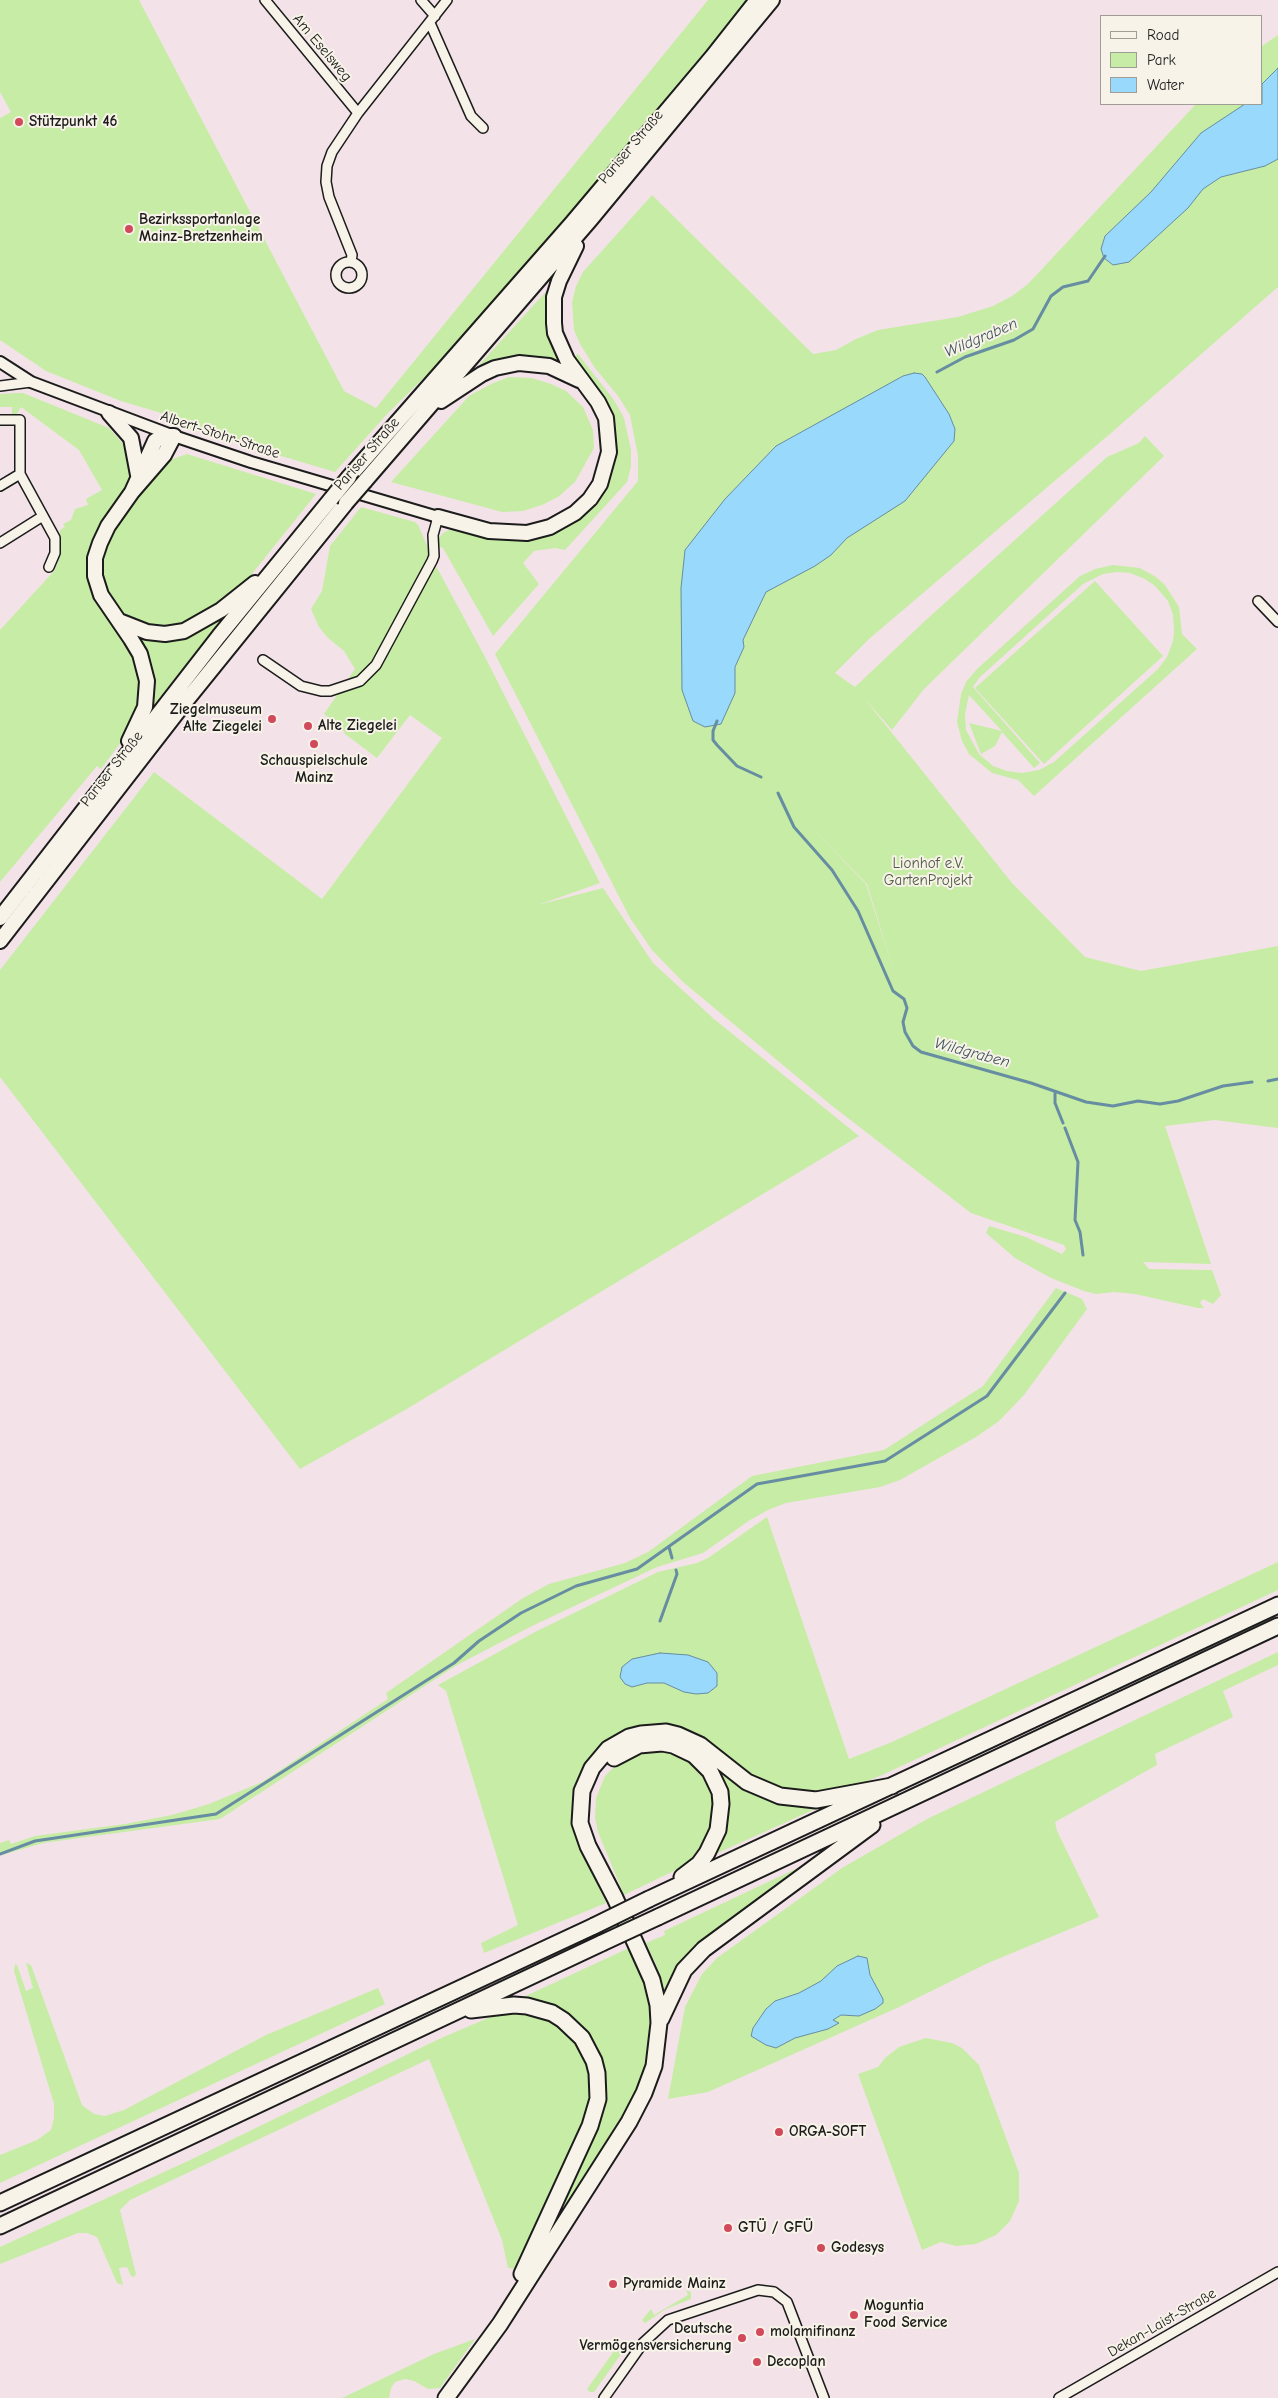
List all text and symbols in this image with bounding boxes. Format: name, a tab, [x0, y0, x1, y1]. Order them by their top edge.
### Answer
street label: Am Eselsweg	[289, 11, 355, 85]
legend	[1100, 15, 1263, 105]
text: Road	[1147, 26, 1179, 44]
text: Park	[1147, 51, 1176, 69]
text: Water	[1147, 76, 1184, 94]
street label: Pariser Straße	[595, 106, 667, 188]
place label: Stützpunkt 46	[29, 113, 117, 131]
marker: Stützpunkt 46	[13, 116, 25, 128]
place label: Bezirkssportanlage Mainz-Bretzenheim	[139, 211, 263, 246]
marker: Bezirkssportanlage Mainz-Bretzenheim	[123, 223, 135, 235]
water label: Wildgraben	[942, 314, 1020, 362]
street label: Albert-Stohr-Straße	[158, 407, 282, 463]
street label: Pariser Straße	[330, 414, 404, 494]
place label: Ziegelmuseum Alte Ziegelei	[170, 701, 262, 736]
marker: Ziegelmuseum Alte Ziegelei	[266, 713, 278, 725]
place label: Alte Ziegelei	[318, 717, 397, 735]
marker: Alte Ziegelei	[302, 720, 314, 732]
street label: Pariser Straße	[77, 728, 147, 810]
marker: Schauspielschule Mainz	[308, 738, 320, 750]
place label: Schauspielschule Mainz	[260, 752, 368, 787]
park label: Lionhof e.V. GartenProjekt	[884, 855, 972, 890]
water label: Wildgraben	[932, 1034, 1012, 1072]
place label: ORGA-SOFT	[789, 2123, 866, 2141]
marker: ORGA-SOFT	[773, 2126, 785, 2138]
place label: GTÜ / GFÜ	[738, 2219, 813, 2237]
marker: GTÜ / GFÜ	[722, 2222, 734, 2234]
place label: Godesys	[831, 2239, 884, 2257]
marker: Godesys	[815, 2242, 827, 2254]
place label: Pyramide Mainz	[623, 2275, 725, 2293]
marker: Pyramide Mainz	[607, 2278, 619, 2290]
street label: Dekan-Laist-Straße	[1105, 2285, 1219, 2361]
place label: Moguntia Food Service	[864, 2297, 947, 2332]
marker: Moguntia Food Service	[848, 2309, 860, 2321]
place label: Deutsche Vermögensversicherung	[580, 2320, 732, 2355]
place label: molamifinanz	[770, 2323, 855, 2341]
marker: molamifinanz	[754, 2326, 766, 2338]
marker: Deutsche Vermögensversicherung	[736, 2332, 748, 2344]
place label: Decoplan	[767, 2353, 826, 2371]
marker: Decoplan	[751, 2356, 763, 2368]

